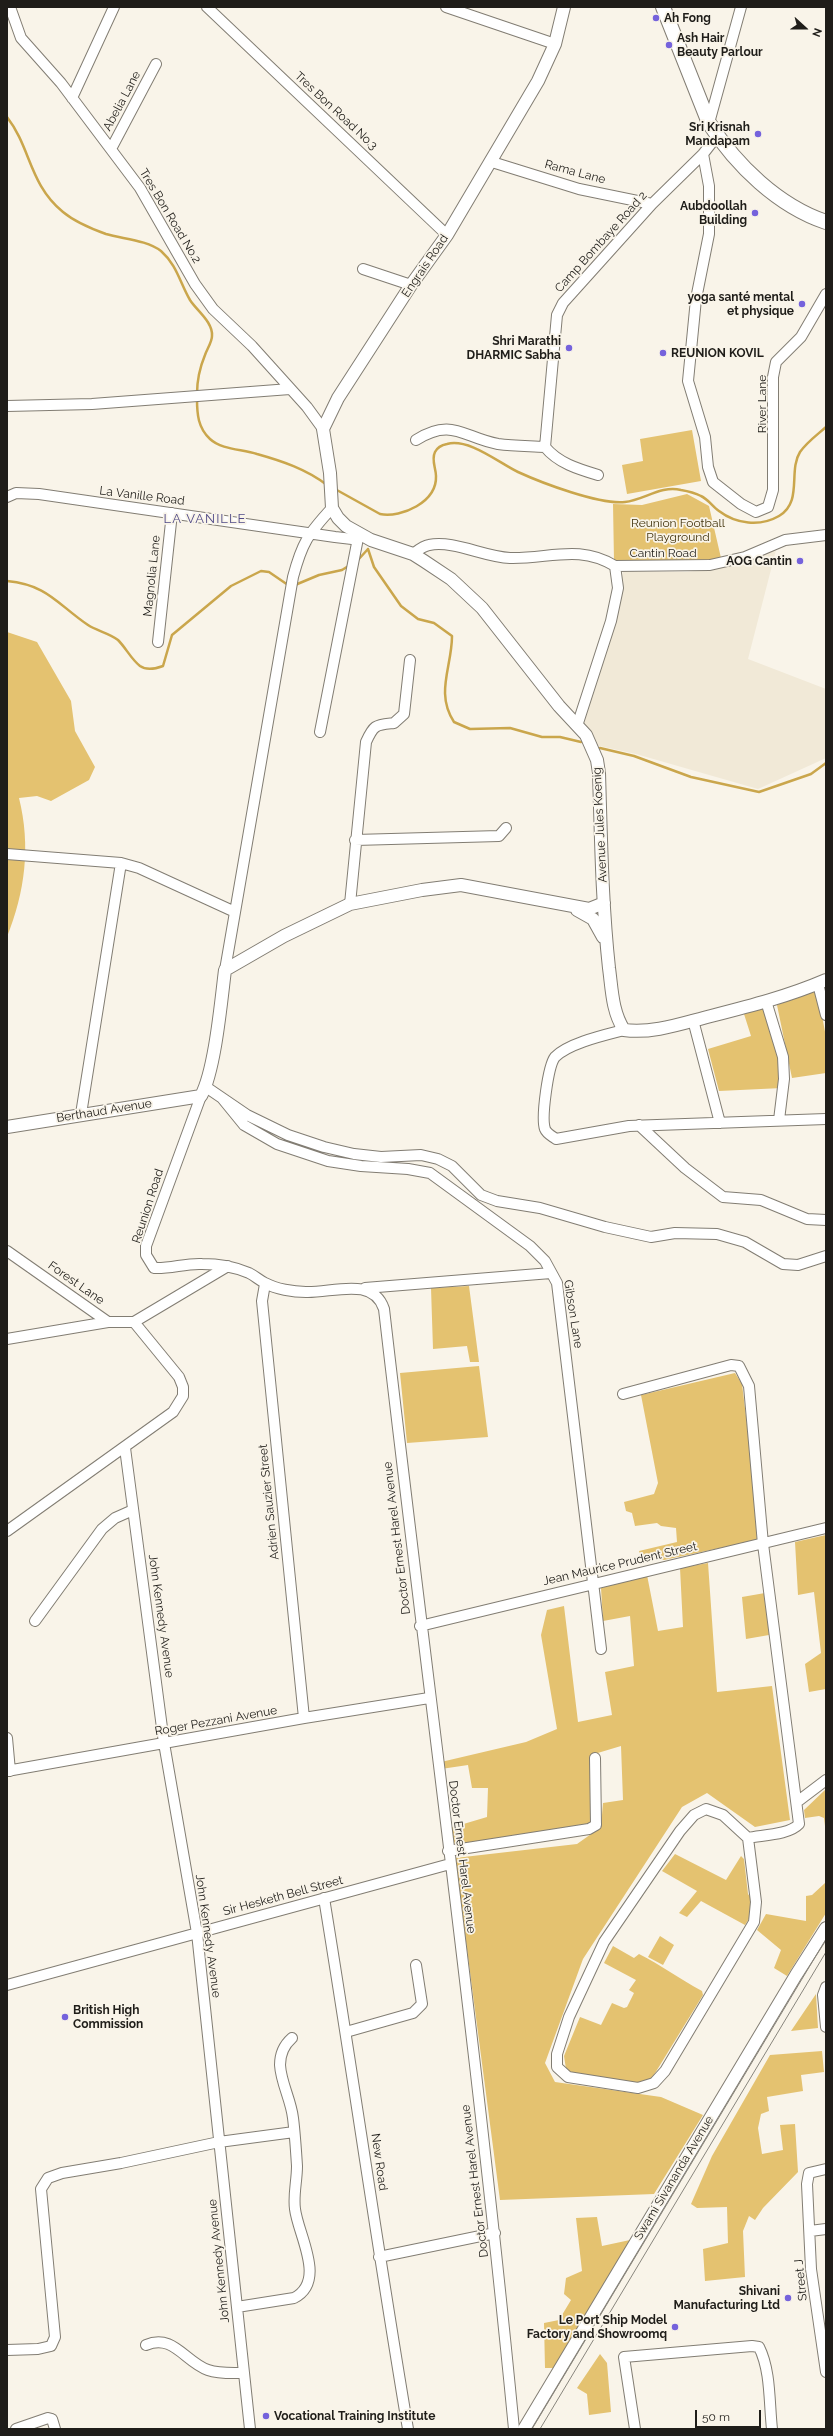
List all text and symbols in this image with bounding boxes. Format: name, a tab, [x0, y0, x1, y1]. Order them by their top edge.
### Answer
north arrow	[785, 8, 825, 48]
place label: Ah Fong	[664, 11, 711, 25]
marker: Ah Fong	[651, 13, 661, 23]
text: N	[809, 26, 824, 39]
place label: Ash Hair Beauty Parlour	[677, 31, 763, 59]
marker: Ash Hair Beauty Parlour	[664, 40, 674, 50]
street label: Abelia Lane	[100, 69, 144, 133]
street label: Tres Bon Road No.3	[292, 69, 380, 153]
place label: Sri Krisnah Mandapam	[685, 120, 750, 148]
marker: Sri Krisnah Mandapam	[753, 129, 763, 139]
street label: Rama Lane	[543, 157, 607, 187]
street label: Tres Bon Road No.2	[136, 166, 204, 266]
street label: Camp Bombaye Road 2	[552, 189, 650, 295]
place label: Aubdoollah Building	[680, 199, 747, 227]
marker: Aubdoollah Building	[750, 208, 760, 218]
street label: Engrais Road	[399, 232, 451, 300]
place label: yoga santé mental et physique	[687, 290, 794, 318]
marker: yoga santé mental et physique	[797, 299, 807, 309]
place label: Shri Marathi DHARMIC Sabha	[467, 334, 561, 362]
marker: Shri Marathi DHARMIC Sabha	[564, 343, 574, 353]
place label: REUNION KOVIL	[671, 346, 764, 360]
marker: REUNION KOVIL	[658, 348, 668, 358]
street label: River Lane	[755, 375, 769, 433]
street label: La Vanille Road	[99, 484, 185, 508]
district label: LA VANILLE	[164, 511, 246, 527]
park label: Reunion Football Playground	[631, 516, 725, 544]
street label: Magnolia Lane	[141, 535, 163, 617]
street label: Cantin Road	[629, 546, 697, 560]
place label: AOG Cantin	[726, 554, 792, 568]
marker: AOG Cantin	[795, 556, 805, 566]
street label: Avenue Jules Koenig	[590, 767, 610, 883]
street label: Berthaud Avenue	[55, 1096, 153, 1126]
street label: Reunion Road	[129, 1167, 167, 1245]
street label: Forest Lane	[45, 1258, 107, 1308]
street label: Gibson Lane	[560, 1279, 586, 1349]
street label: Adrien Sauzier Street	[256, 1443, 282, 1561]
street label: Doctor Ernest Harel Avenue	[380, 1461, 414, 1615]
street label: Jean Maurice Prudent Street	[542, 1539, 698, 1589]
street label: John Kennedy Avenue	[145, 1553, 177, 1679]
street label: Roger Pezzani Avenue	[154, 1703, 278, 1739]
street label: Doctor Ernest Harel Avenue	[445, 1780, 479, 1934]
street label: John Kennedy Avenue	[192, 1873, 224, 1999]
street label: Sir Hesketh Bell Street	[221, 1873, 345, 1919]
place label: British High Commission	[73, 2003, 143, 2031]
marker: British High Commission	[60, 2012, 70, 2022]
street label: Doctor Ernest Harel Avenue	[458, 2104, 492, 2258]
street label: Swami Sivananda Avenue	[631, 2113, 717, 2243]
street label: New Road	[368, 2132, 390, 2192]
street label: John Kennedy Avenue	[205, 2198, 233, 2324]
street label: Street J	[792, 2258, 810, 2302]
place label: Shivani Manufacturing Ltd	[674, 2284, 780, 2312]
marker: Shivani Manufacturing Ltd	[783, 2293, 793, 2303]
place label: Le Port Ship Model Factory and Showroomq	[527, 2313, 667, 2341]
marker: Le Port Ship Model Factory and Showroomq	[670, 2322, 680, 2332]
scale bar	[697, 2402, 763, 2428]
place label: Vocational Training Institute	[274, 2409, 435, 2423]
text: 50 m	[702, 2410, 730, 2424]
marker: Vocational Training Institute	[261, 2411, 271, 2421]

